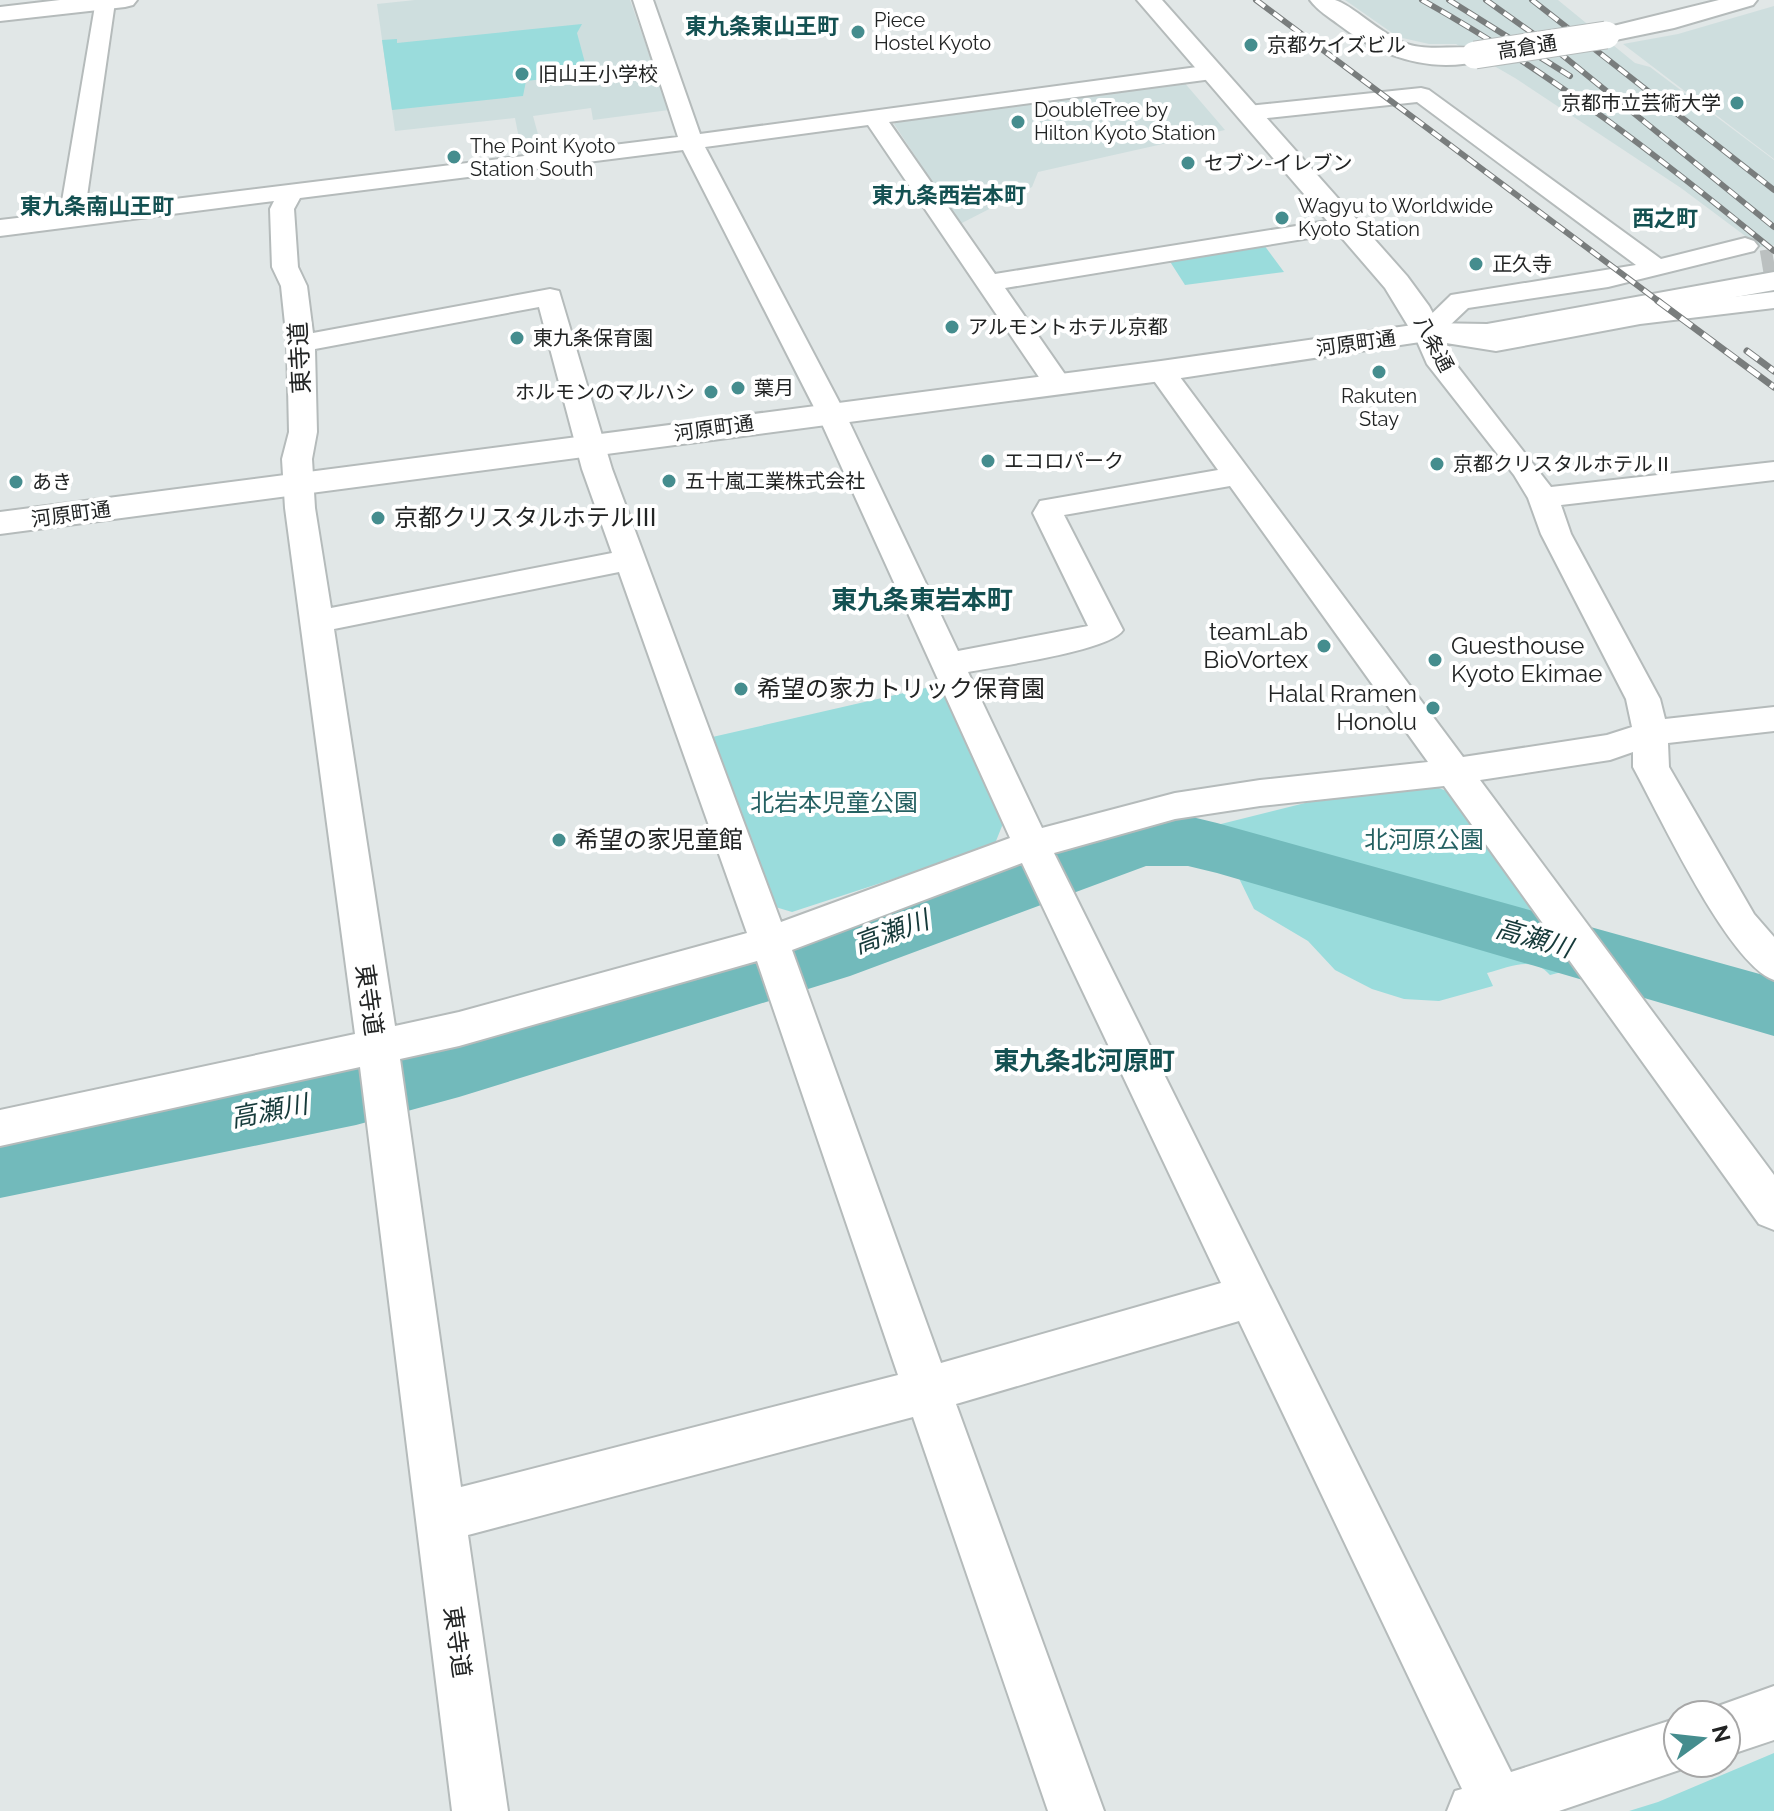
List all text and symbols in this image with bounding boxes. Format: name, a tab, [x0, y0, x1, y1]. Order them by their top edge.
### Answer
place label: Piece Hostel Kyoto	[874, 8, 991, 55]
district label: 東九条東山王町	[685, 13, 839, 39]
marker: Piece Hostel Kyoto	[849, 23, 867, 41]
street label: 高倉通	[1495, 30, 1559, 64]
place label: 京都ケイズビル	[1267, 33, 1406, 57]
marker: 京都ケイズビル	[1242, 36, 1260, 54]
place label: 旧山王小学校	[538, 62, 658, 86]
marker: 旧山王小学校	[513, 65, 531, 83]
place label: 京都市立芸術大学	[1561, 91, 1721, 115]
marker: 京都市立芸術大学	[1728, 94, 1746, 112]
place label: DoubleTree by Hilton Kyoto Station	[1034, 98, 1216, 145]
marker: DoubleTree by Hilton Kyoto Station	[1009, 113, 1027, 131]
place label: The Point Kyoto Station South	[470, 134, 615, 181]
marker: The Point Kyoto Station South	[445, 148, 463, 166]
place label: セブン-イレブン	[1204, 151, 1352, 175]
marker: セブン-イレブン	[1179, 154, 1197, 172]
district label: 東九条西岩本町	[872, 182, 1026, 208]
district label: 東九条南山王町	[20, 193, 174, 219]
place label: Wagyu to Worldwide Kyoto Station	[1298, 194, 1493, 241]
district label: 西之町	[1632, 205, 1698, 231]
marker: Wagyu to Worldwide Kyoto Station	[1273, 209, 1291, 227]
place label: 正久寺	[1492, 252, 1552, 276]
marker: 正久寺	[1467, 255, 1485, 273]
street label: 八条通	[1409, 312, 1459, 376]
place label: アルモントホテル京都	[968, 315, 1168, 339]
marker: アルモントホテル京都	[943, 318, 961, 336]
street label: 東寺道	[283, 321, 316, 395]
place label: 東九条保育園	[533, 326, 653, 350]
street label: 河原町通	[1315, 326, 1397, 360]
marker: 東九条保育園	[508, 329, 526, 347]
marker: Rakuten Stay	[1370, 363, 1388, 381]
place label: 葉月	[754, 376, 794, 400]
marker: 葉月	[729, 379, 747, 397]
place label: ホルモンのマルハシ	[515, 380, 695, 404]
marker: ホルモンのマルハシ	[702, 383, 720, 401]
place label: Rakuten Stay	[1341, 384, 1417, 431]
street label: 河原町通	[673, 411, 755, 445]
place label: エコロパーク	[1004, 449, 1124, 473]
marker: エコロパーク	[979, 452, 997, 470]
place label: 京都クリスタルホテルⅡ	[1453, 452, 1673, 476]
marker: 京都クリスタルホテルⅡ	[1428, 455, 1446, 473]
place label: 五十嵐工業株式会社	[685, 469, 865, 493]
place label: あき	[32, 470, 72, 494]
marker: 五十嵐工業株式会社	[660, 472, 678, 490]
marker: あき	[7, 473, 25, 491]
street label: 河原町通	[30, 497, 112, 531]
place label: 京都クリスタルホテルⅢ	[394, 503, 658, 532]
marker: 京都クリスタルホテルⅢ	[369, 509, 387, 527]
district label: 東九条東岩本町	[831, 585, 1013, 615]
place label: teamLab BioVortex	[1203, 617, 1308, 674]
place label: Guesthouse Kyoto Ekimae	[1451, 631, 1602, 688]
marker: teamLab BioVortex	[1315, 637, 1333, 655]
marker: Guesthouse Kyoto Ekimae	[1426, 651, 1444, 669]
place label: 希望の家カトリック保育園	[757, 674, 1045, 703]
place label: Halal Rramen Honolu	[1268, 679, 1417, 736]
marker: 希望の家カトリック保育園	[732, 680, 750, 698]
marker: Halal Rramen Honolu	[1424, 699, 1442, 717]
park label: 北岩本児童公園	[750, 788, 918, 817]
place label: 希望の家児童館	[575, 825, 743, 854]
park label: 北河原公園	[1364, 825, 1484, 854]
marker: 希望の家児童館	[550, 831, 568, 849]
water label: 高瀬川	[849, 904, 936, 959]
water label: 高瀬川	[1492, 913, 1579, 964]
street label: 東寺道	[350, 962, 389, 1038]
district label: 東九条北河原町	[993, 1046, 1175, 1076]
water label: 高瀬川	[228, 1088, 313, 1133]
street label: 東寺道	[438, 1604, 477, 1680]
north arrow	[1662, 1699, 1742, 1779]
text: N	[1707, 1722, 1736, 1745]

